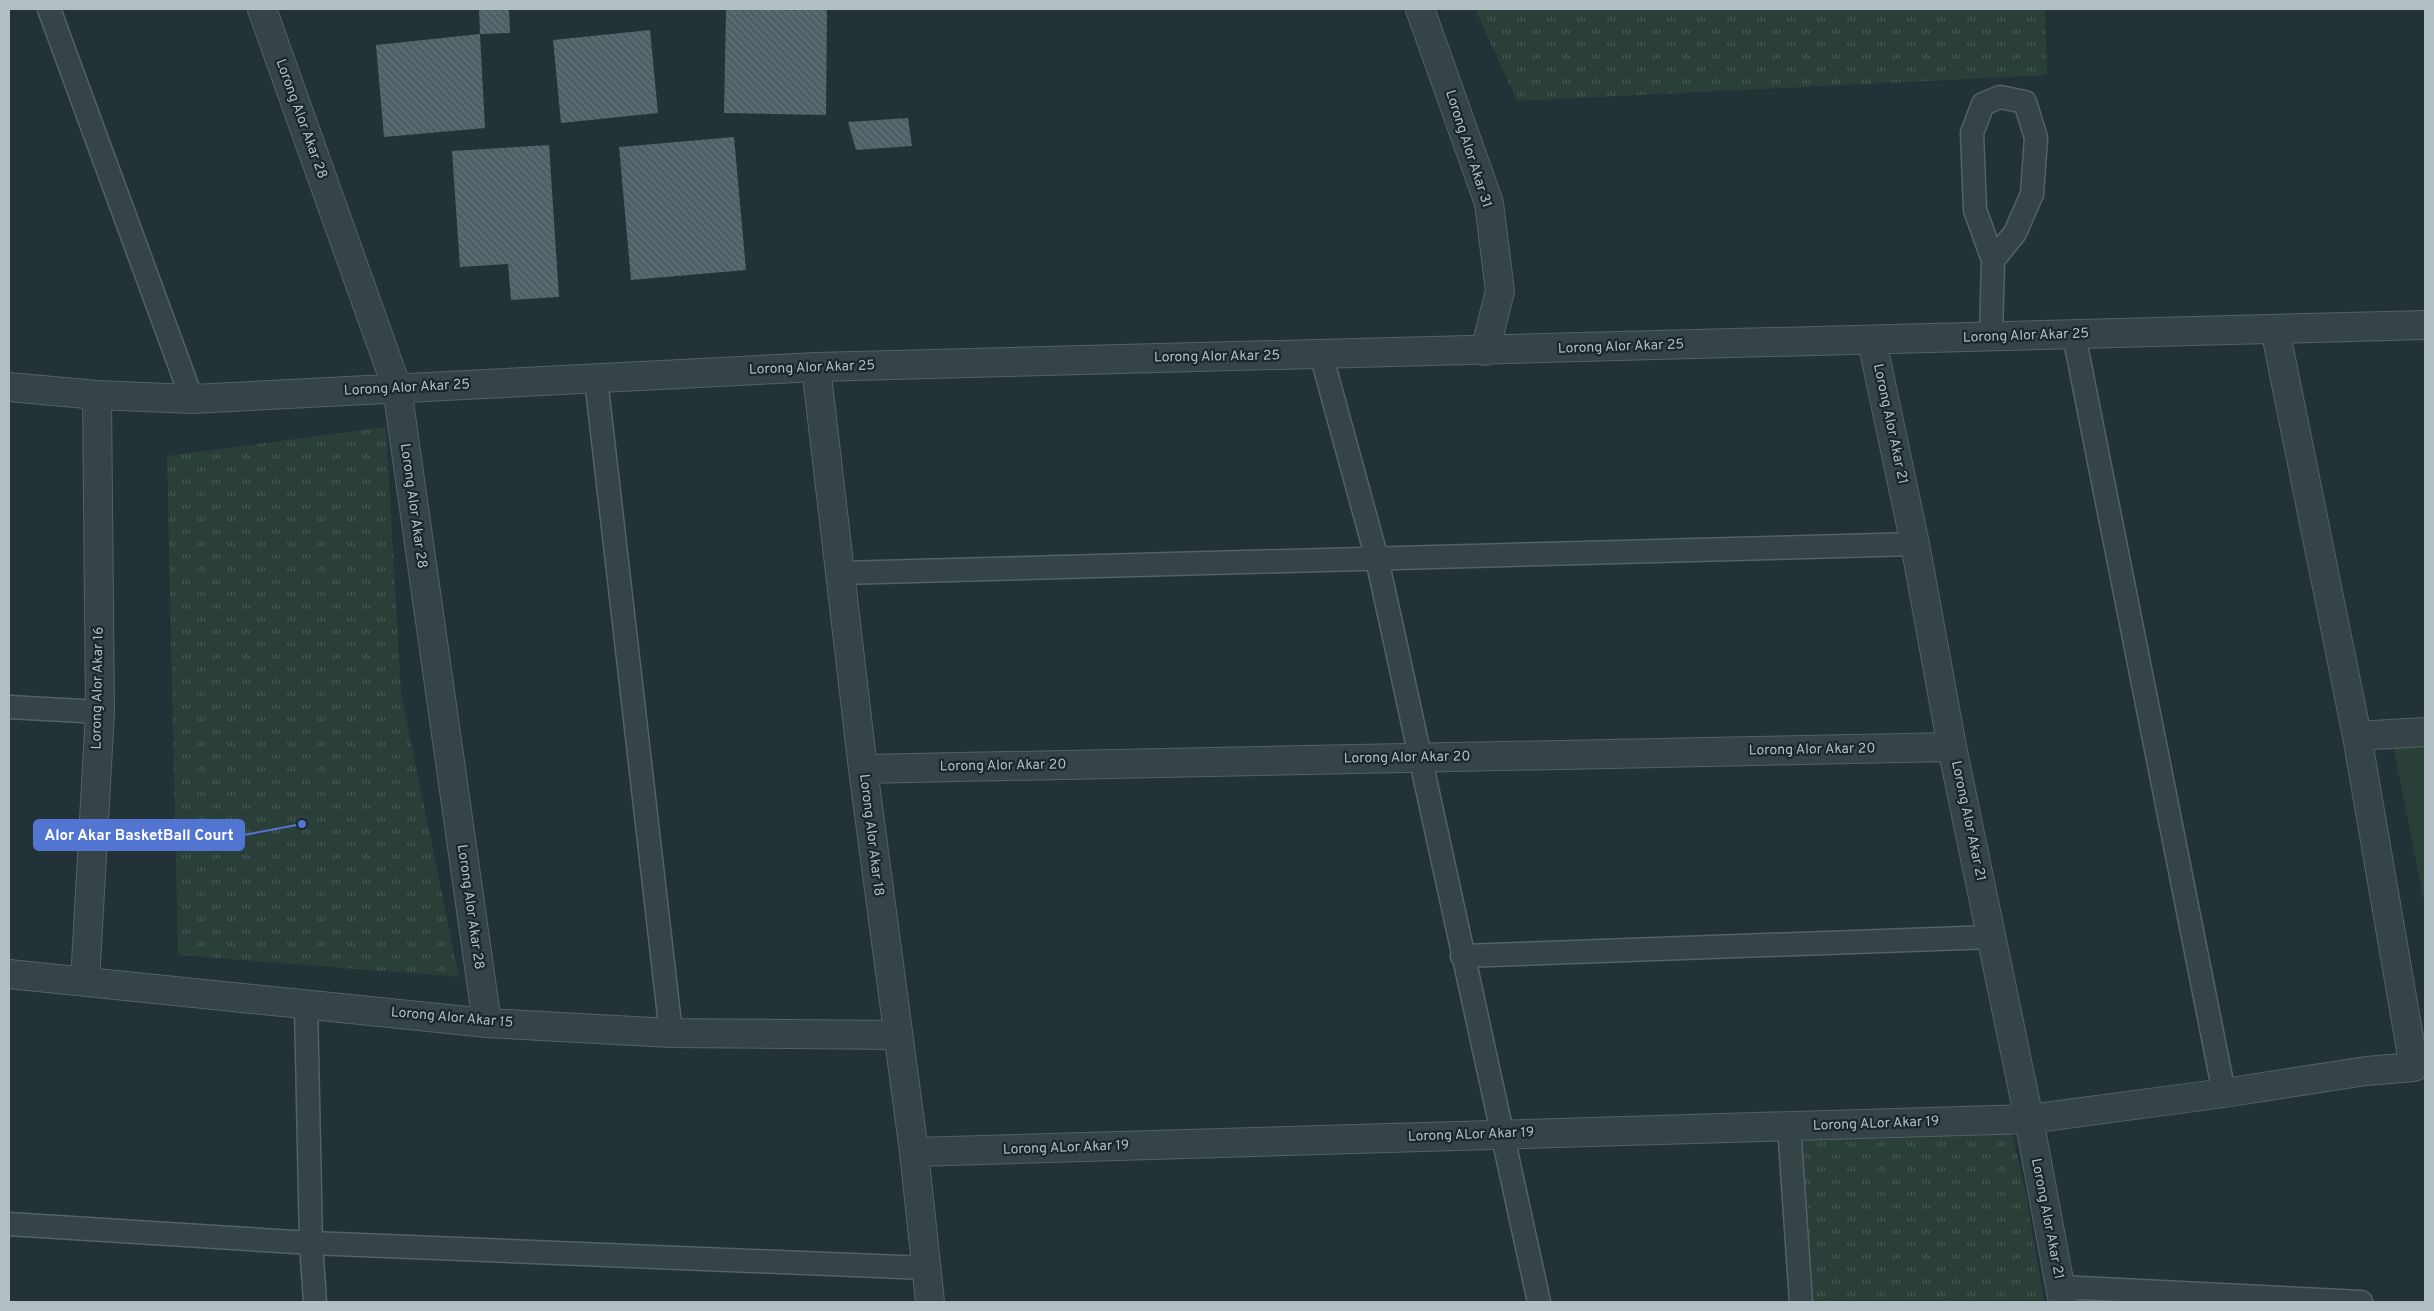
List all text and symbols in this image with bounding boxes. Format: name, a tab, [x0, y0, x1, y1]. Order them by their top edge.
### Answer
street label: Lorong Alor Akar 28	[271, 57, 331, 181]
street label: Lorong Alor Akar 31	[1441, 88, 1495, 210]
street label: Lorong Alor Akar 25	[1963, 325, 2089, 347]
street label: Lorong Alor Akar 25	[1558, 336, 1684, 358]
street label: Lorong Alor Akar 25	[1154, 347, 1280, 367]
street label: Lorong Alor Akar 25	[749, 357, 875, 379]
street label: Lorong Alor Akar 21	[1869, 362, 1911, 486]
street label: Lorong Alor Akar 25	[343, 376, 471, 400]
street label: Lorong Alor Akar 28	[396, 442, 430, 570]
street label: Lorong Alor Akar 16	[88, 627, 108, 749]
street label: Lorong Alor Akar 20	[1749, 740, 1875, 760]
street label: Lorong Alor Akar 20	[1344, 748, 1470, 768]
street label: Lorong Alor Akar 20	[940, 756, 1066, 776]
street label: Lorong Alor Akar 21	[1947, 759, 1989, 883]
street label: Lorong Alor Akar 18	[855, 773, 887, 897]
callout: Alor Akar BasketBall Court	[34, 820, 244, 850]
text: Alor Akar BasketBall Court	[44, 827, 234, 846]
street label: Lorong Alor Akar 28	[453, 843, 487, 971]
street label: Lorong Alor Akar 15	[390, 1004, 514, 1032]
street label: Lorong ALor Akar 19	[1812, 1113, 1940, 1135]
street label: Lorong ALor Akar 19	[1407, 1124, 1535, 1146]
street label: Lorong ALor Akar 19	[1002, 1137, 1130, 1159]
street label: Lorong Alor Akar 21	[2027, 1157, 2067, 1281]

